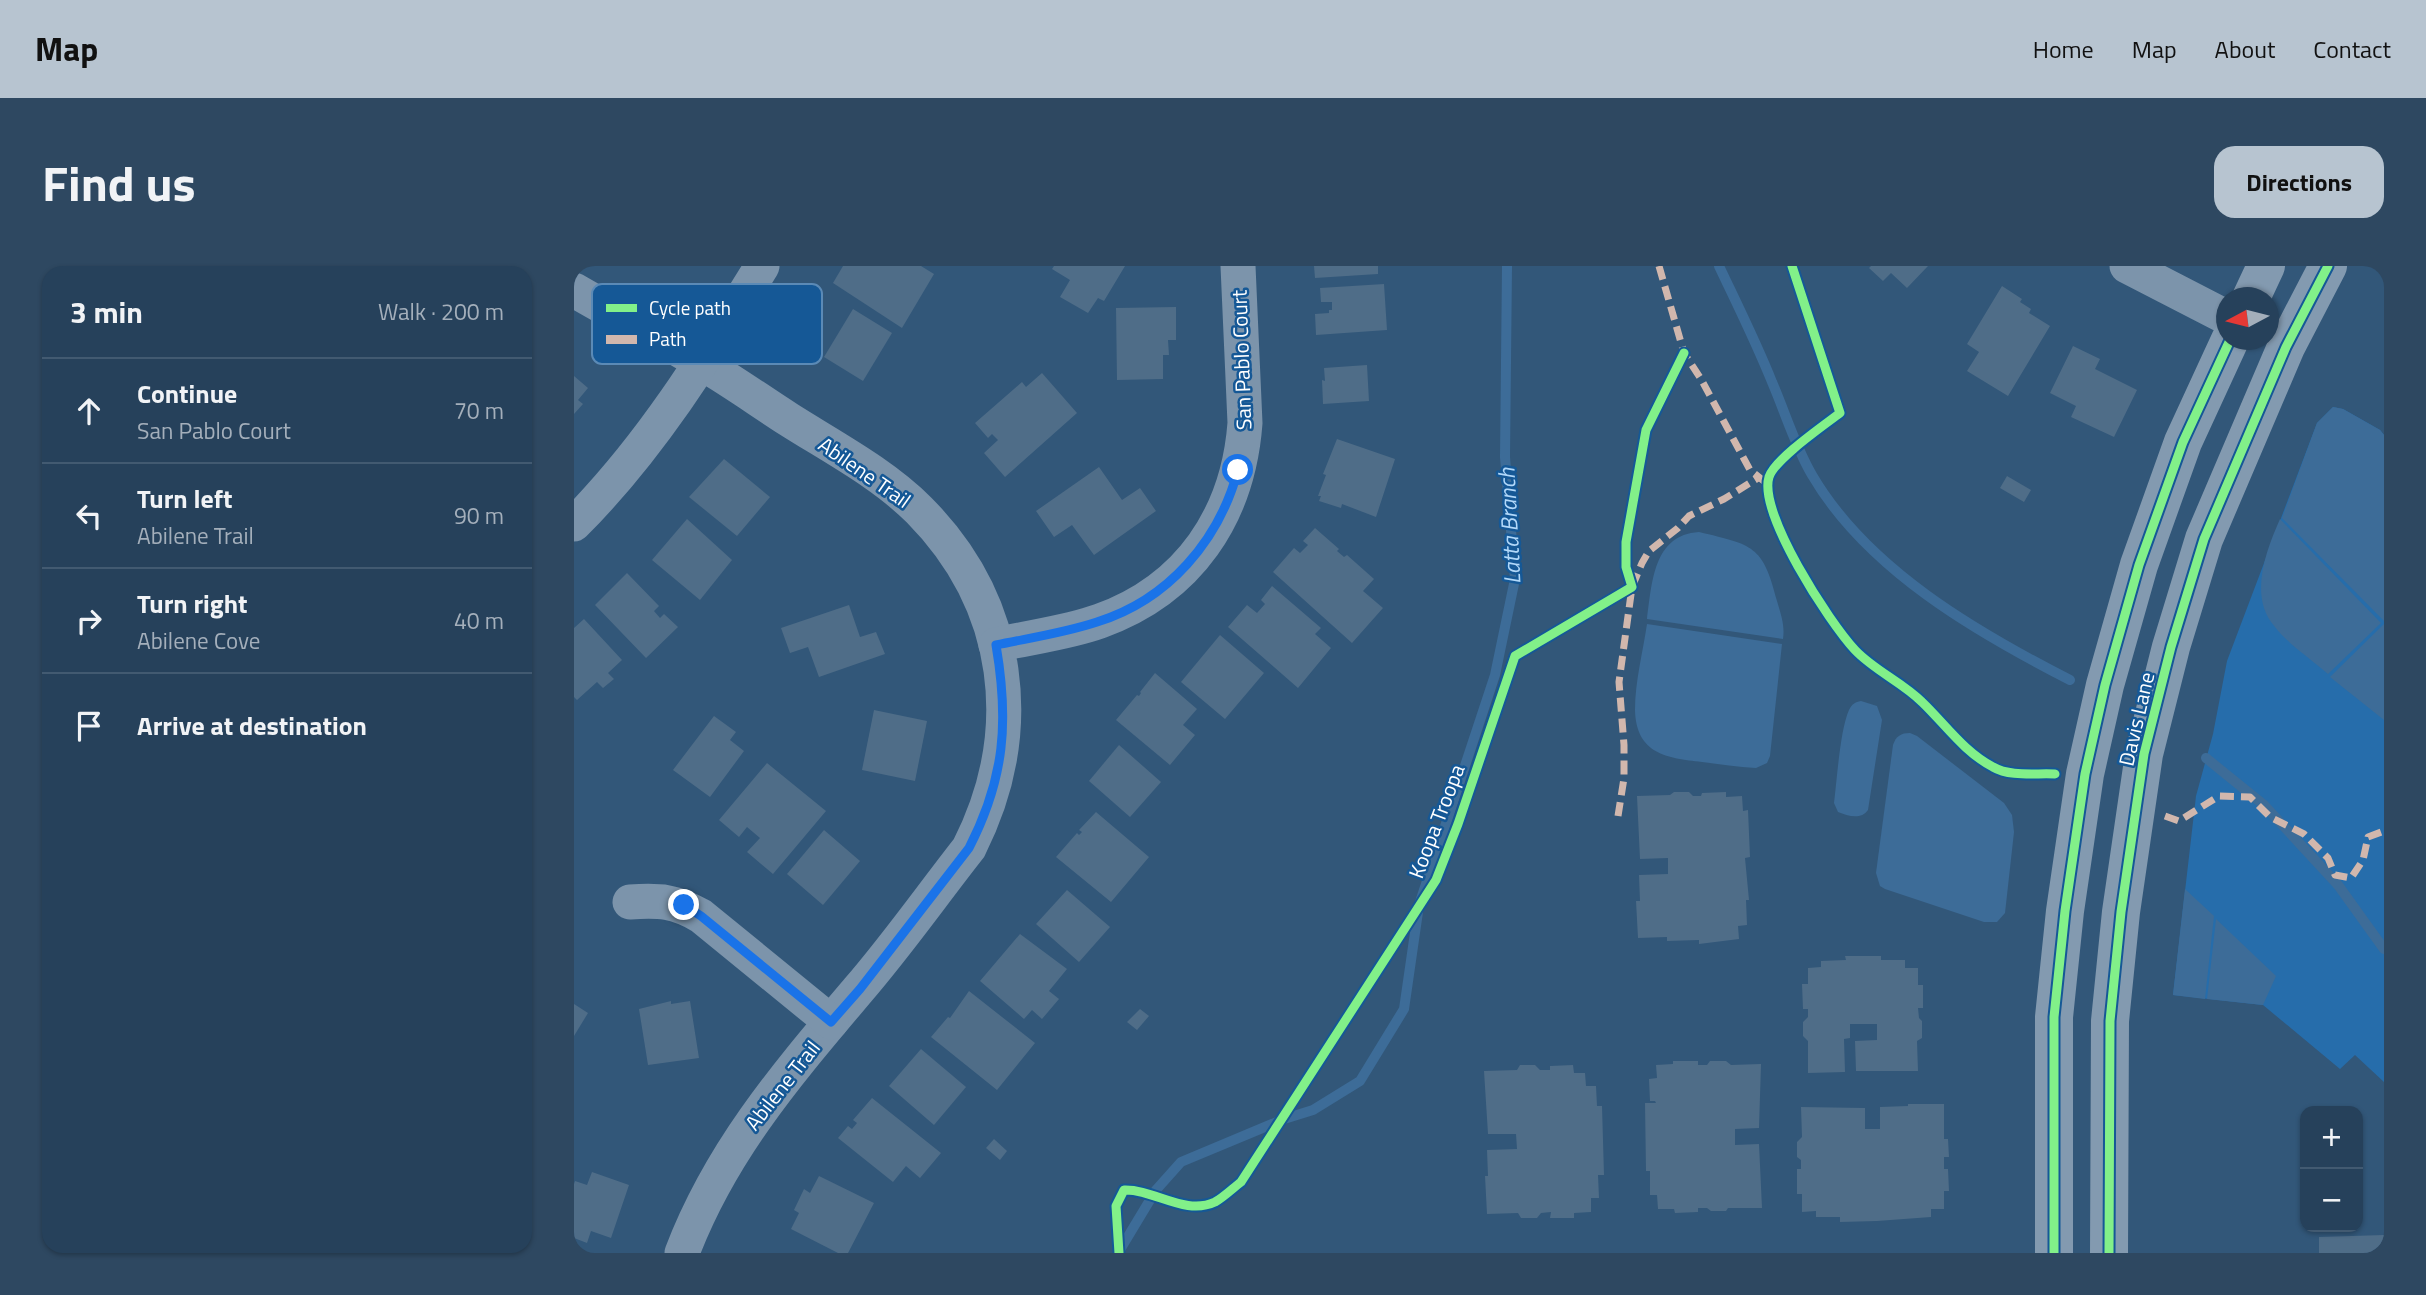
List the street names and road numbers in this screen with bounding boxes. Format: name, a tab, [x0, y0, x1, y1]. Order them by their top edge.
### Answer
street label: San Pablo Court	[1223, 289, 1259, 431]
street label: Abilene Trail	[812, 428, 918, 516]
street label: Davis Lane	[2110, 669, 2162, 769]
street label: Koopa Troopa	[1400, 759, 1473, 883]
street label: Abilene Trail	[737, 1033, 827, 1137]

